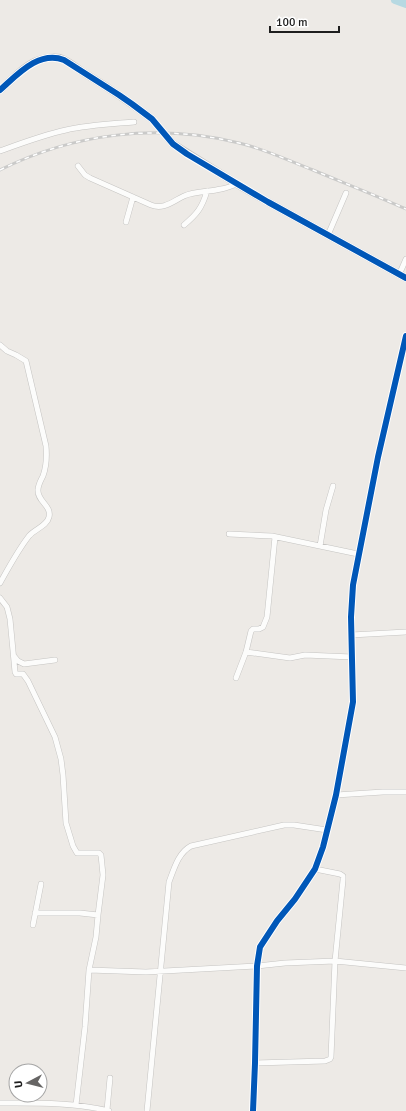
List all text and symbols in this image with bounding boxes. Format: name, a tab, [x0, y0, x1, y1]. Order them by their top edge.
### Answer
scale bar	[270, 8, 339, 34]
text: 100 m	[276, 15, 308, 30]
north arrow	[8, 1063, 48, 1103]
text: U	[12, 1080, 25, 1089]

